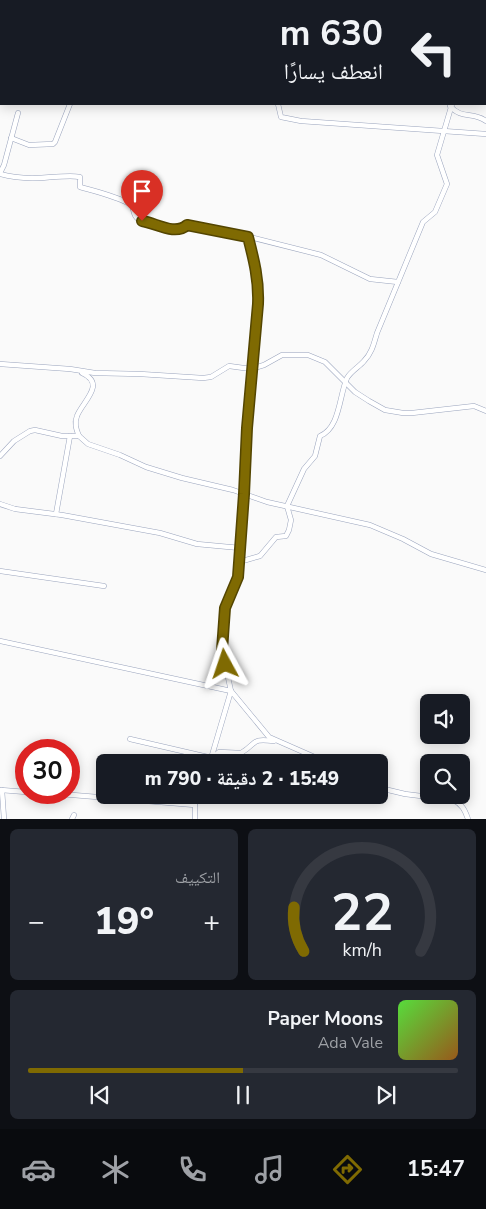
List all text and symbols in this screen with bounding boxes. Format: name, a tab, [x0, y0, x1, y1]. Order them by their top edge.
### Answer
text: 630 m	[280, 10, 383, 57]
icon: left	[401, 20, 466, 85]
text: انعطف يسارًا	[284, 57, 383, 87]
pin	[121, 170, 163, 221]
icon: arrive	[128, 177, 156, 205]
position arrow	[198, 637, 250, 689]
map controls	[420, 694, 470, 804]
button: sound	[420, 694, 470, 744]
speed limit sign: 30	[15, 739, 80, 804]
button: search	[420, 754, 470, 804]
text: 15:49 · 2 دقيقة · 790 m	[145, 766, 339, 792]
text: التكييف	[175, 867, 220, 889]
text: 22	[331, 877, 393, 948]
text: 19°	[94, 896, 154, 947]
text: −	[28, 903, 45, 941]
text: +	[203, 903, 220, 941]
text: km/h	[342, 938, 382, 962]
text: Paper Moons	[268, 1006, 383, 1032]
text: Ada Vale	[318, 1032, 383, 1054]
icon: previous	[86, 1081, 114, 1109]
icon: pause	[229, 1081, 257, 1109]
icon: next	[372, 1081, 400, 1109]
icon: car	[21, 1152, 56, 1187]
icon: climate	[98, 1152, 133, 1187]
icon: phone	[175, 1152, 210, 1187]
icon: music	[252, 1152, 287, 1187]
icon: directions	[330, 1152, 365, 1187]
text: 15:47	[407, 1154, 465, 1184]

